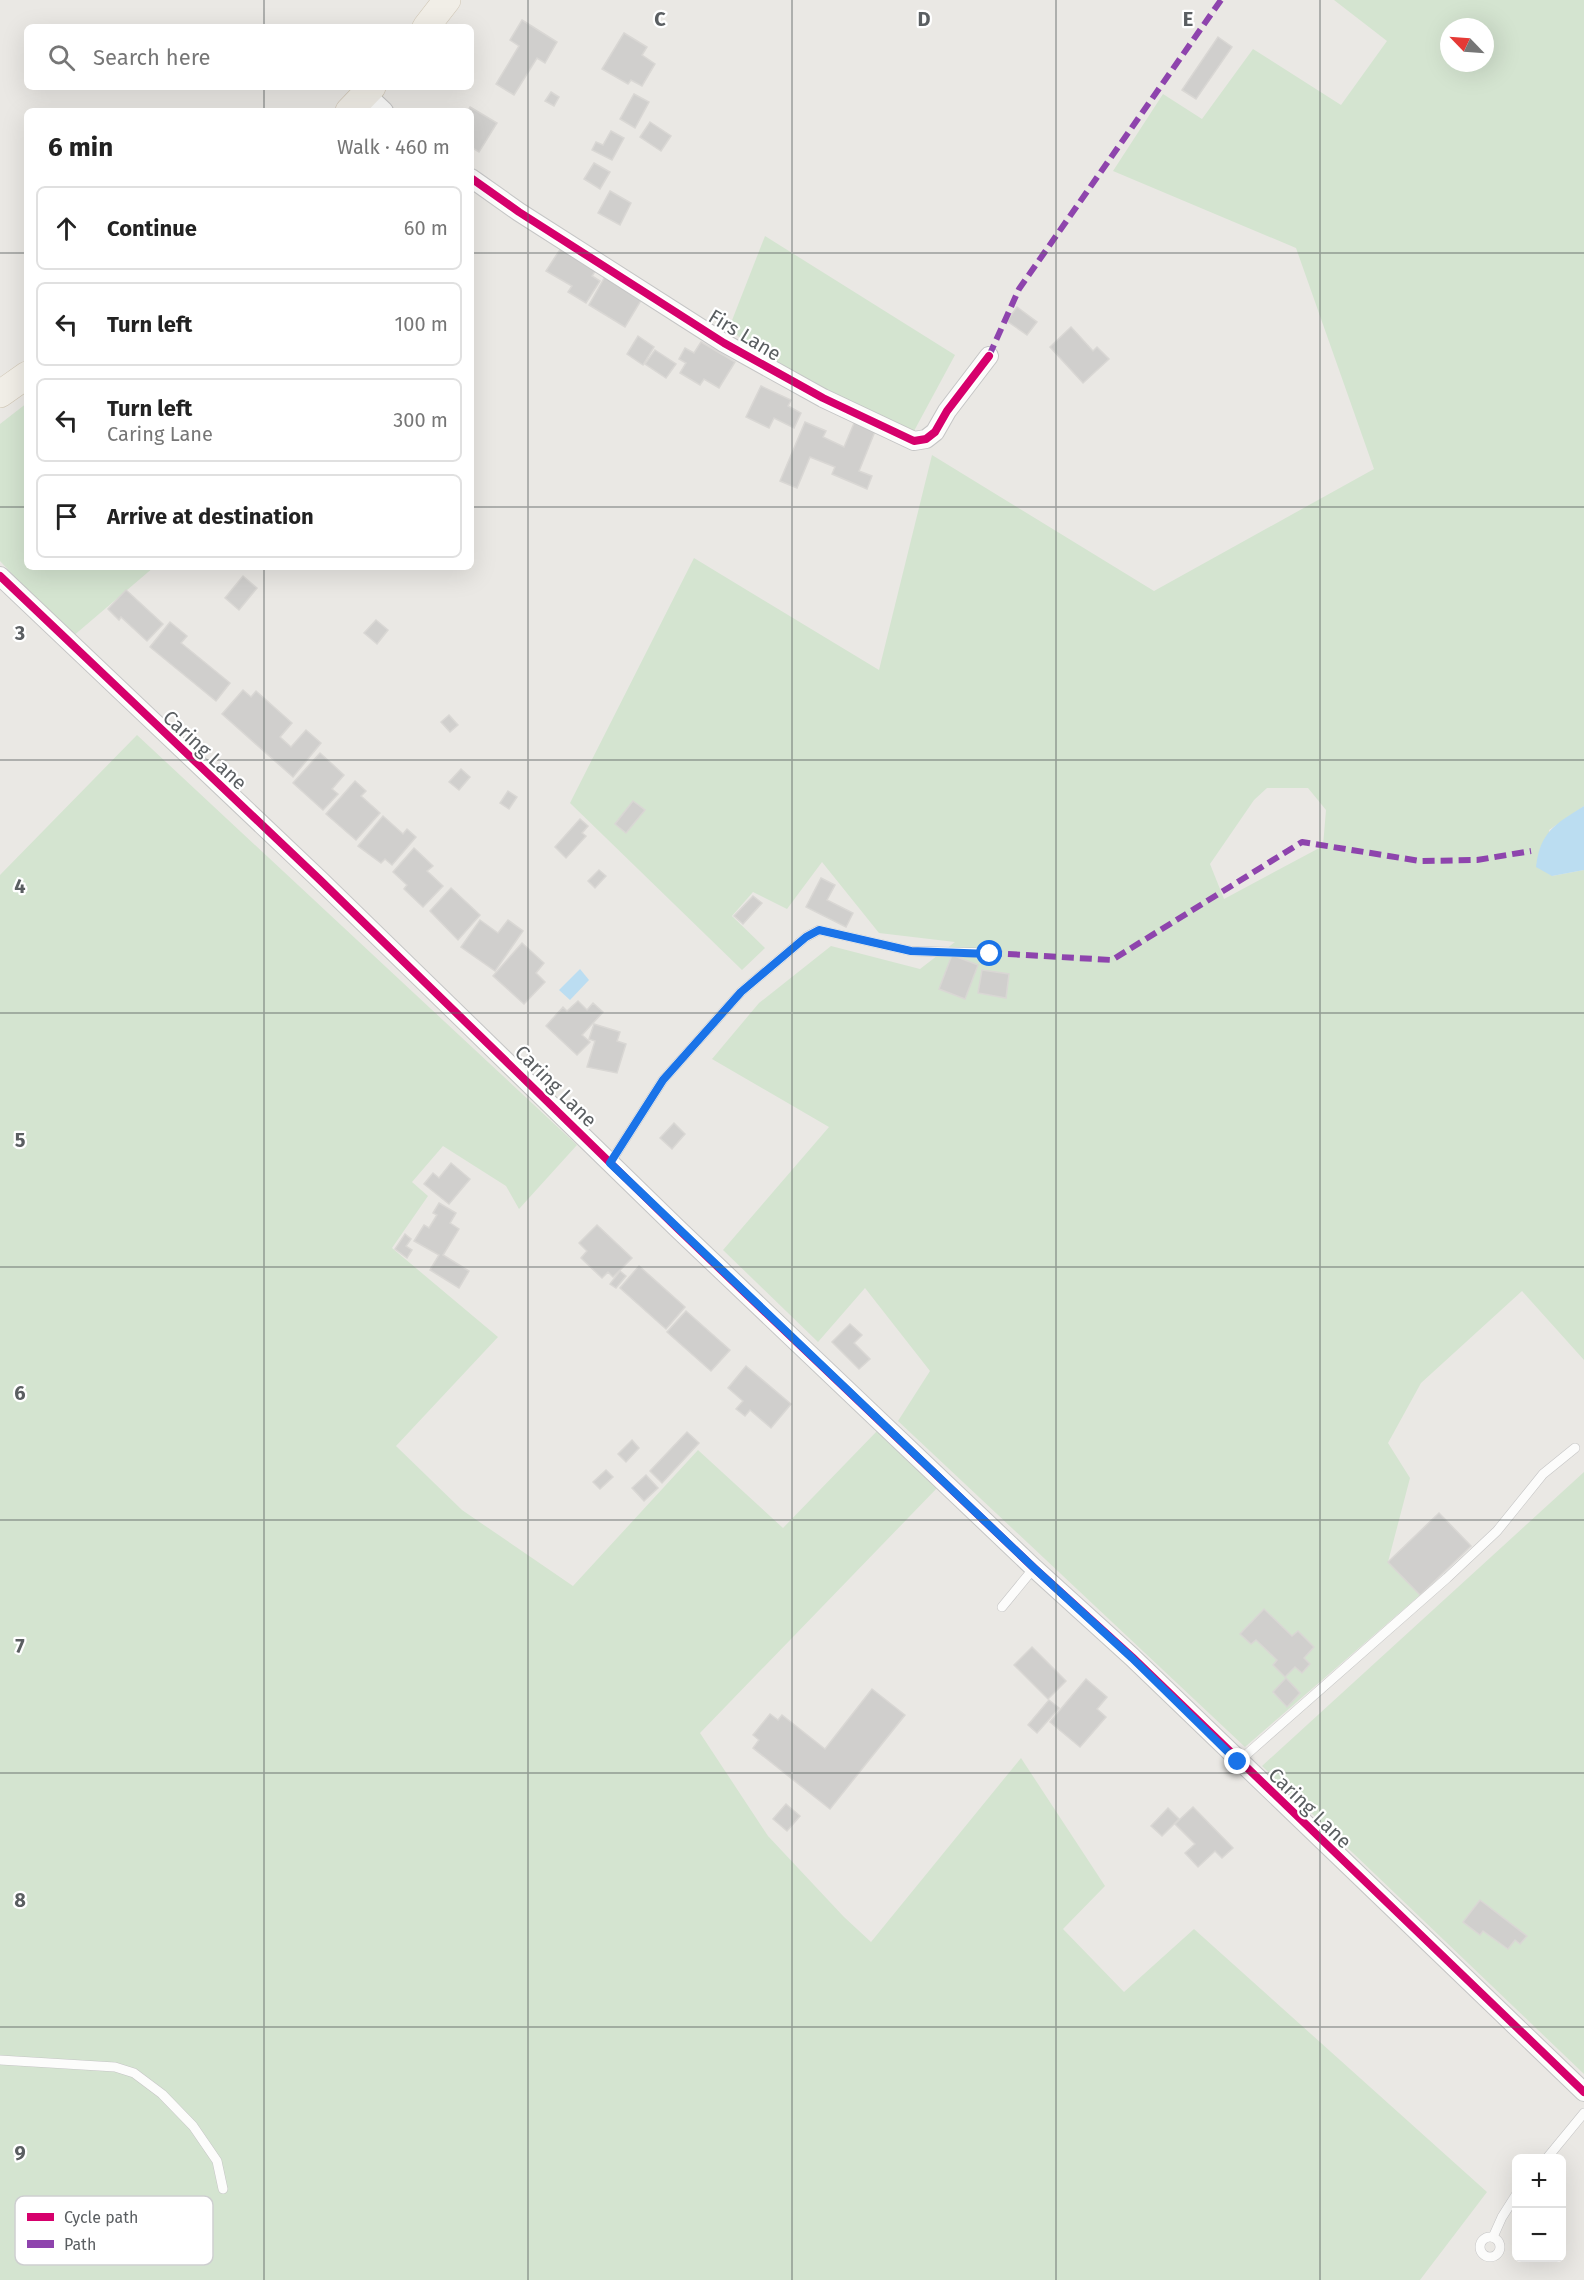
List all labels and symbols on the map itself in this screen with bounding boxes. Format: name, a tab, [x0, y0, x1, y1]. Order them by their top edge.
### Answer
text: C	[654, 7, 666, 31]
text: D	[917, 7, 931, 31]
text: E	[1183, 7, 1193, 31]
north arrow	[1440, 18, 1494, 72]
street label: Firs Lane	[704, 304, 786, 366]
text: 3	[14, 621, 25, 645]
street label: Caring Lane	[158, 705, 252, 795]
text: 4	[14, 874, 26, 898]
route start	[976, 940, 1002, 966]
street label: Caring Lane	[510, 1040, 602, 1132]
text: 5	[15, 1128, 26, 1152]
text: 6	[14, 1381, 26, 1405]
text: 7	[15, 1634, 25, 1658]
route end	[1224, 1748, 1250, 1774]
street label: Caring Lane	[1264, 1763, 1356, 1853]
text: 8	[14, 1888, 26, 1912]
text: 9	[14, 2141, 26, 2165]
legend	[15, 2196, 213, 2265]
text: Cycle path	[64, 2208, 138, 2227]
text: Path	[64, 2235, 96, 2254]

